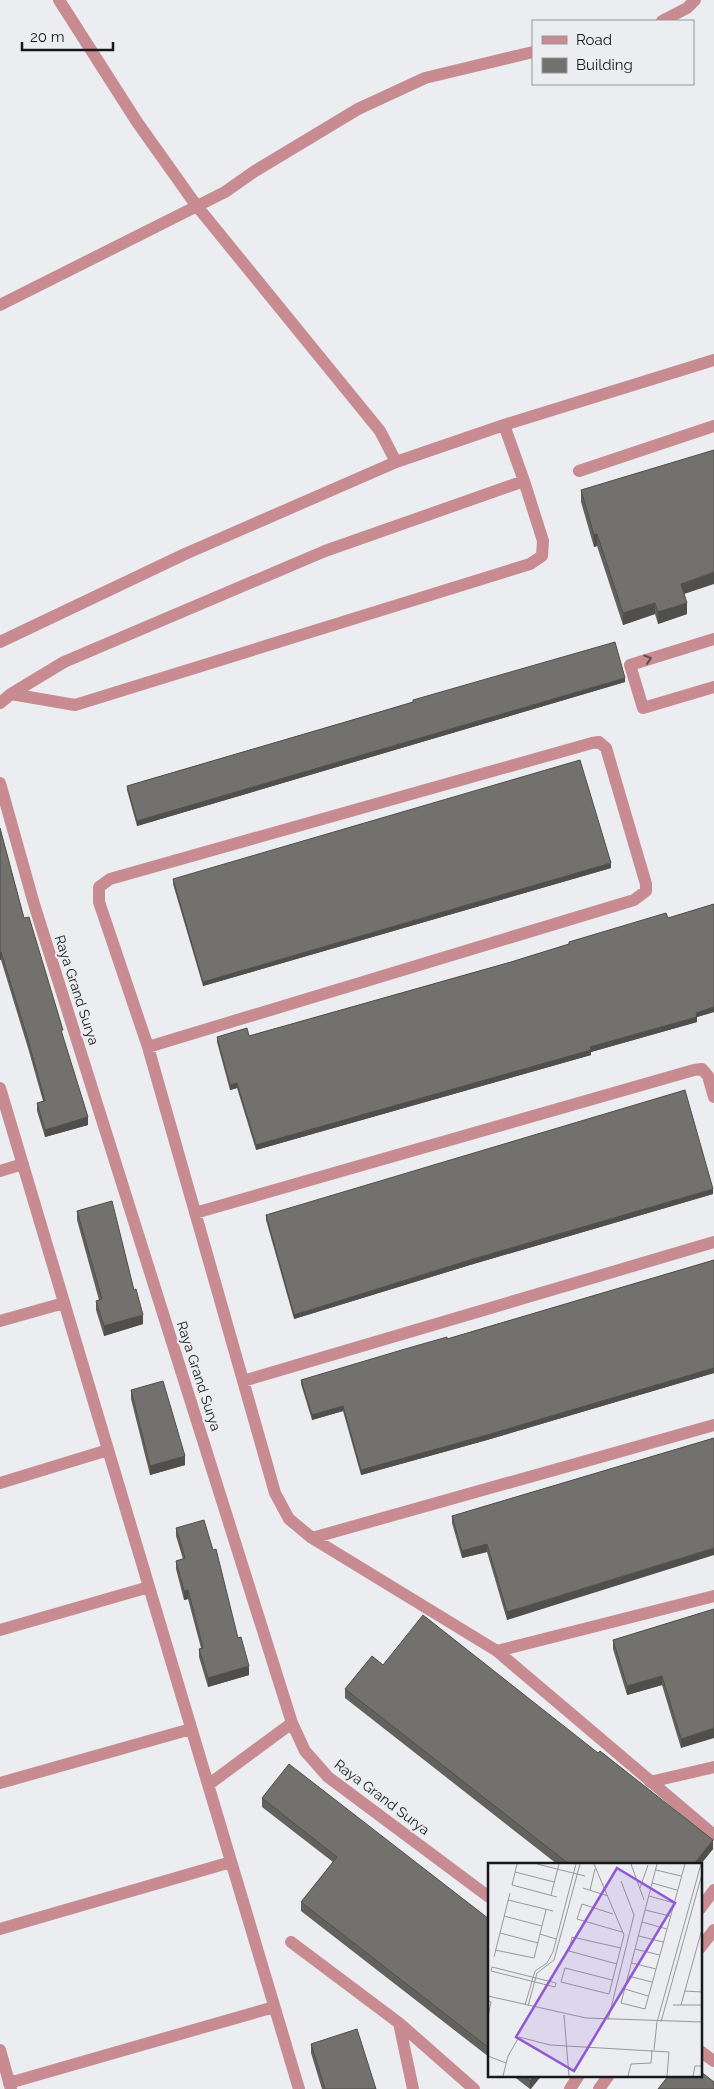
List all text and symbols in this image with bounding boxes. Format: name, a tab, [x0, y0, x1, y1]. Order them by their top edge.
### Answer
scale bar	[22, 20, 114, 52]
legend	[532, 20, 694, 85]
text: 20 m	[30, 28, 65, 46]
text: Road	[576, 31, 612, 49]
text: Building	[576, 56, 633, 74]
one-way arrow	[643, 654, 651, 664]
street label: Raya Grand Surya	[52, 933, 102, 1047]
street label: Raya Grand Surya	[174, 1319, 224, 1433]
street label: Raya Grand Surya	[331, 1756, 433, 1838]
inset map	[488, 1863, 702, 2076]

